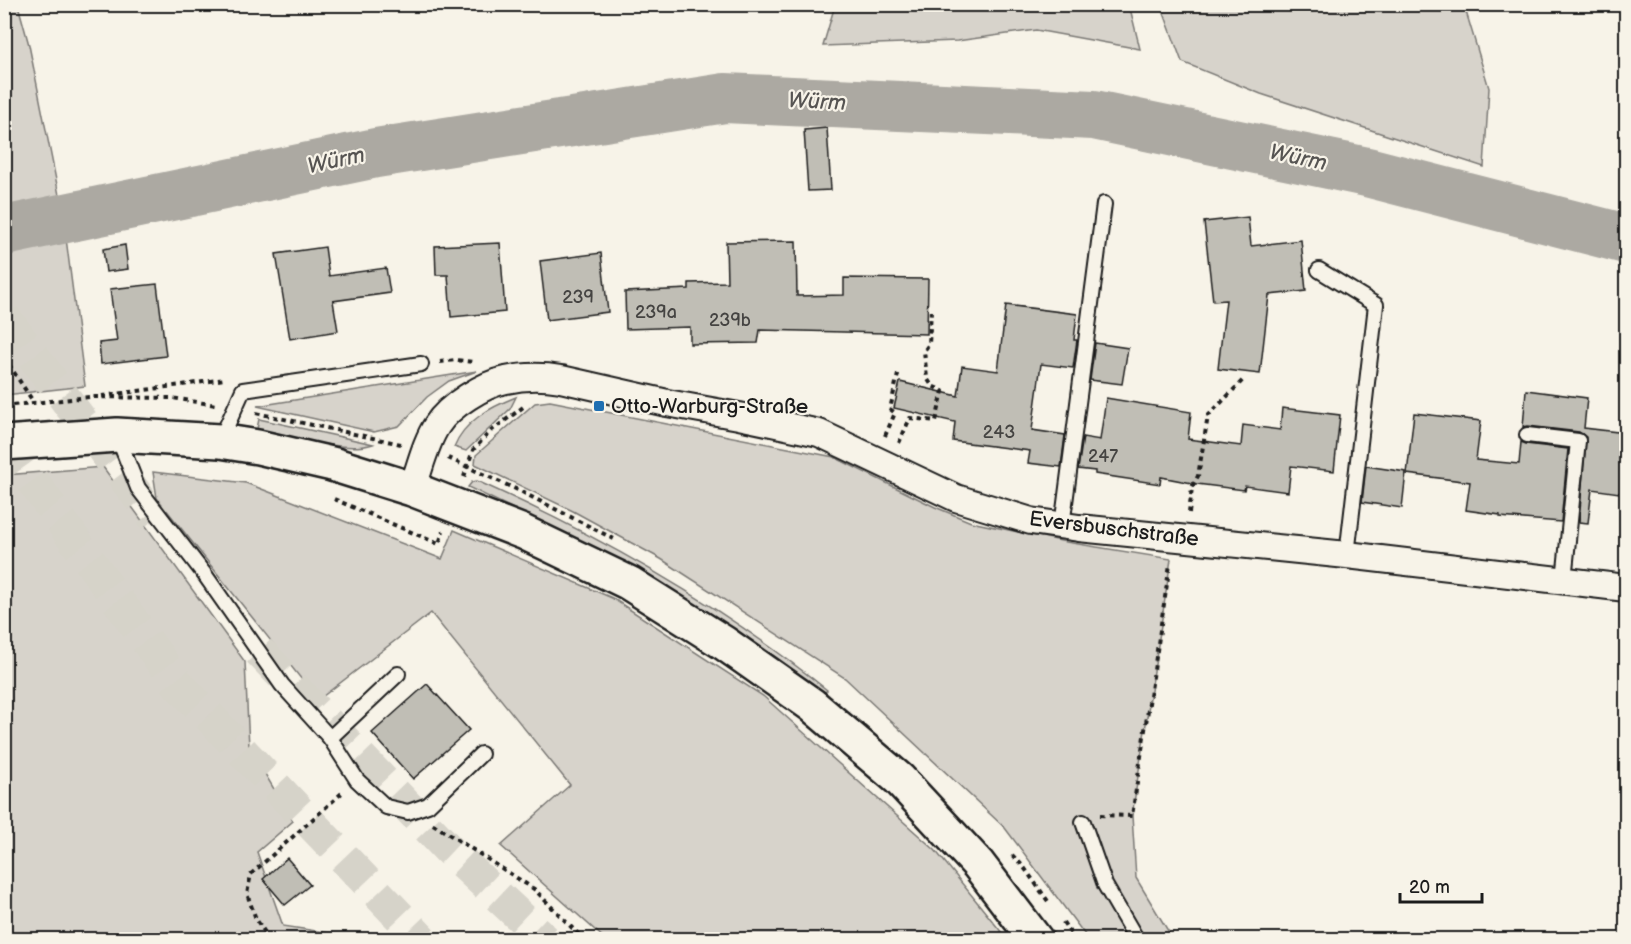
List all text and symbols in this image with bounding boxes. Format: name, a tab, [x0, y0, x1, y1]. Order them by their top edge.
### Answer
water label: Würm	[787, 87, 847, 117]
water label: Würm	[1267, 139, 1329, 177]
water label: Würm	[305, 142, 367, 180]
house number: 239	[562, 287, 594, 308]
house number: 239a	[635, 302, 677, 323]
house number: 239b	[709, 310, 751, 331]
place label: Otto-Warburg-Straße	[611, 394, 808, 419]
marker: Otto-Warburg-Straße	[592, 399, 606, 413]
house number: 243	[983, 422, 1015, 443]
house number: 247	[1088, 446, 1118, 467]
street label: Eversbuschstraße	[1028, 506, 1200, 552]
scale bar	[1400, 866, 1482, 904]
text: 20 m	[1409, 877, 1450, 898]

